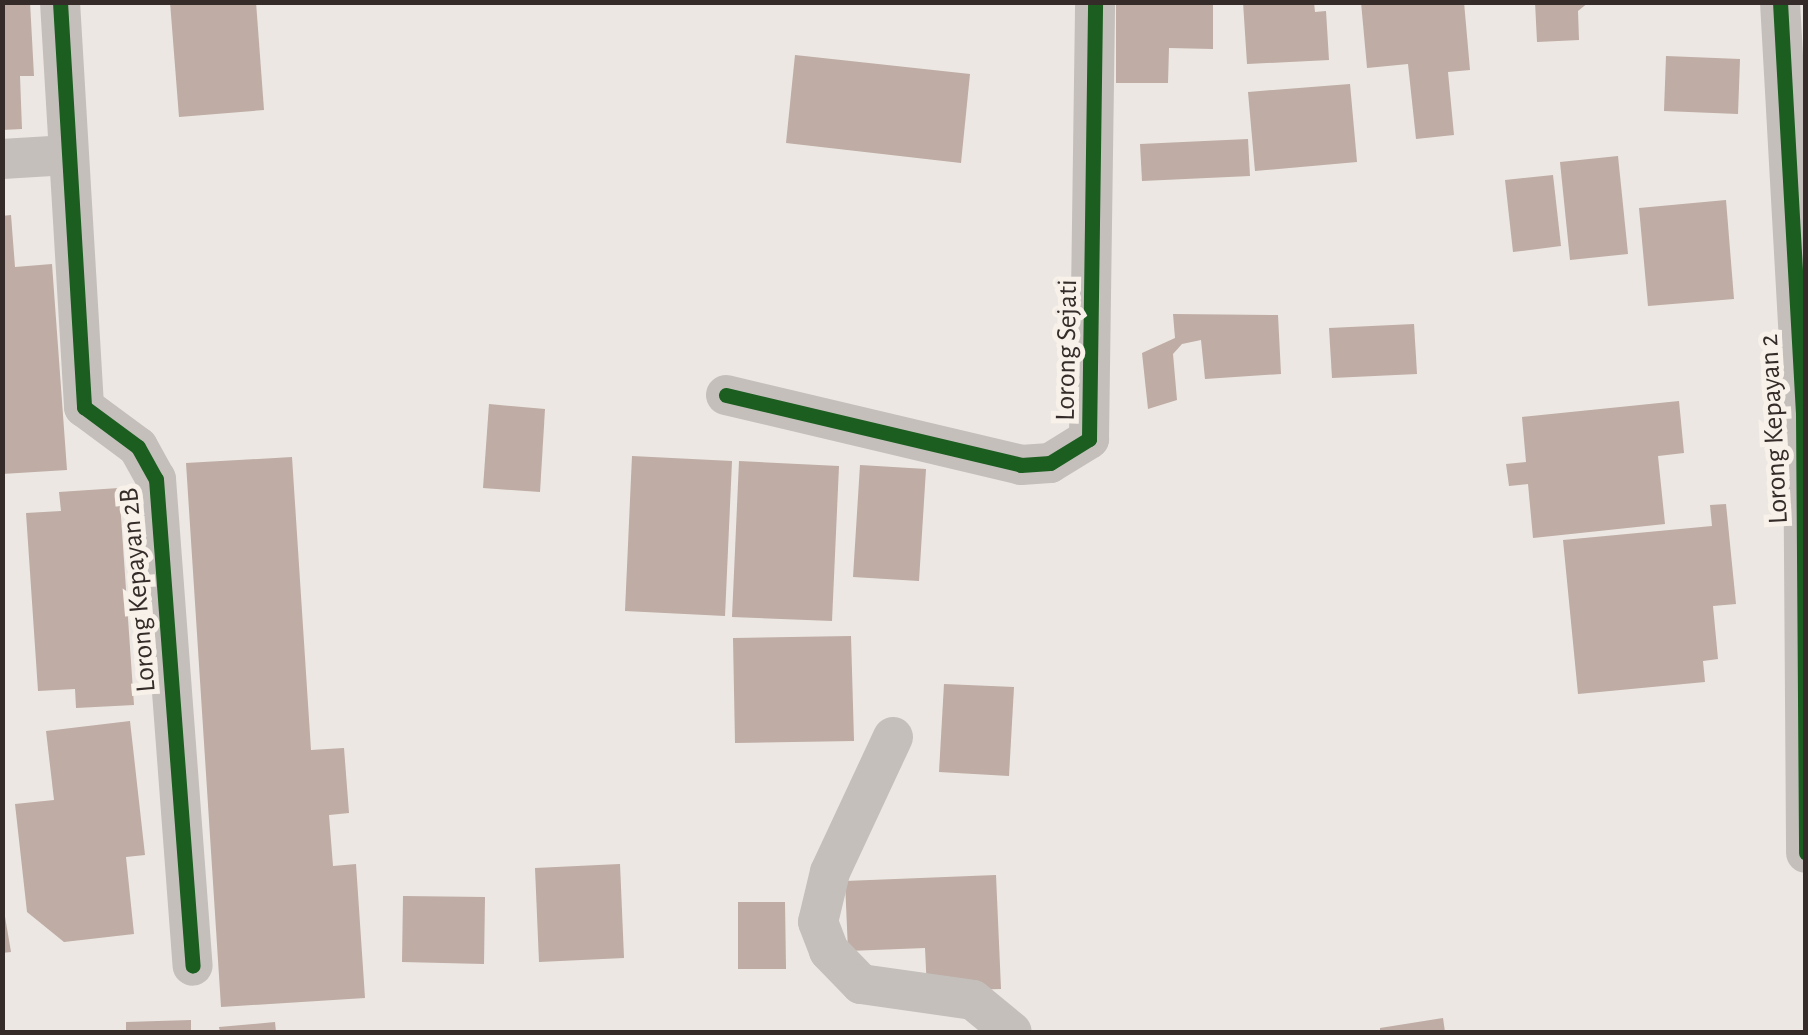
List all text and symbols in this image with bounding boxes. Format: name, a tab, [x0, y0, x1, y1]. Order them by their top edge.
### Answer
street label: Lorong Sejati	[1049, 279, 1085, 421]
street label: Lorong Kepayan 2	[1752, 333, 1796, 525]
street label: Lorong Kepayan 2B	[112, 486, 164, 694]

